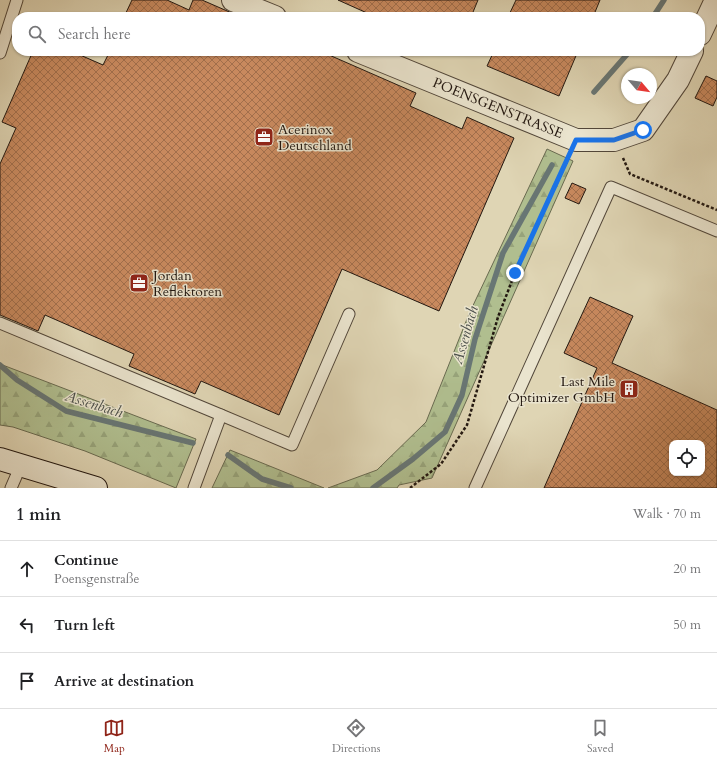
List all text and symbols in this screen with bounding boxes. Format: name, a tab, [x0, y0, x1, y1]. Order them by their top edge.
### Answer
search box	[12, 12, 705, 56]
icon: search	[26, 23, 48, 45]
text: Search here	[58, 24, 131, 44]
north arrow	[621, 68, 657, 104]
street label: POENSGENSTRASSE	[430, 73, 566, 143]
place label: Acerinox Deutschland	[278, 120, 352, 155]
route start	[634, 121, 652, 139]
office icon: Acerinox Deutschland	[253, 126, 275, 148]
route end	[506, 264, 524, 282]
place label: Jordan Reflektoren	[151, 266, 222, 301]
office icon: Jordan Reflektoren	[128, 272, 150, 294]
water label: Assenbach	[447, 303, 483, 367]
place label: Last Mile Optimizer GmbH	[508, 372, 615, 407]
building icon: Last Mile Optimizer GmbH	[618, 378, 640, 400]
water label: Assenbach	[62, 385, 126, 423]
map controls	[669, 440, 705, 476]
button: locate	[669, 440, 705, 476]
text: 1 min	[16, 503, 61, 526]
text: Walk · 70 m	[633, 505, 701, 523]
text: Continue	[54, 550, 119, 570]
icon: ahead	[16, 558, 38, 580]
text: 20 m	[673, 560, 701, 578]
text: Poensgenstraße	[54, 570, 139, 588]
icon: left	[16, 614, 38, 636]
text: Turn left	[54, 615, 115, 635]
text: 50 m	[673, 616, 701, 634]
icon: arrive	[16, 670, 38, 692]
text: Arrive at destination	[54, 671, 194, 691]
tab: Map	[103, 717, 125, 756]
tab: Directions	[332, 717, 380, 756]
tab: Saved	[587, 717, 614, 756]

